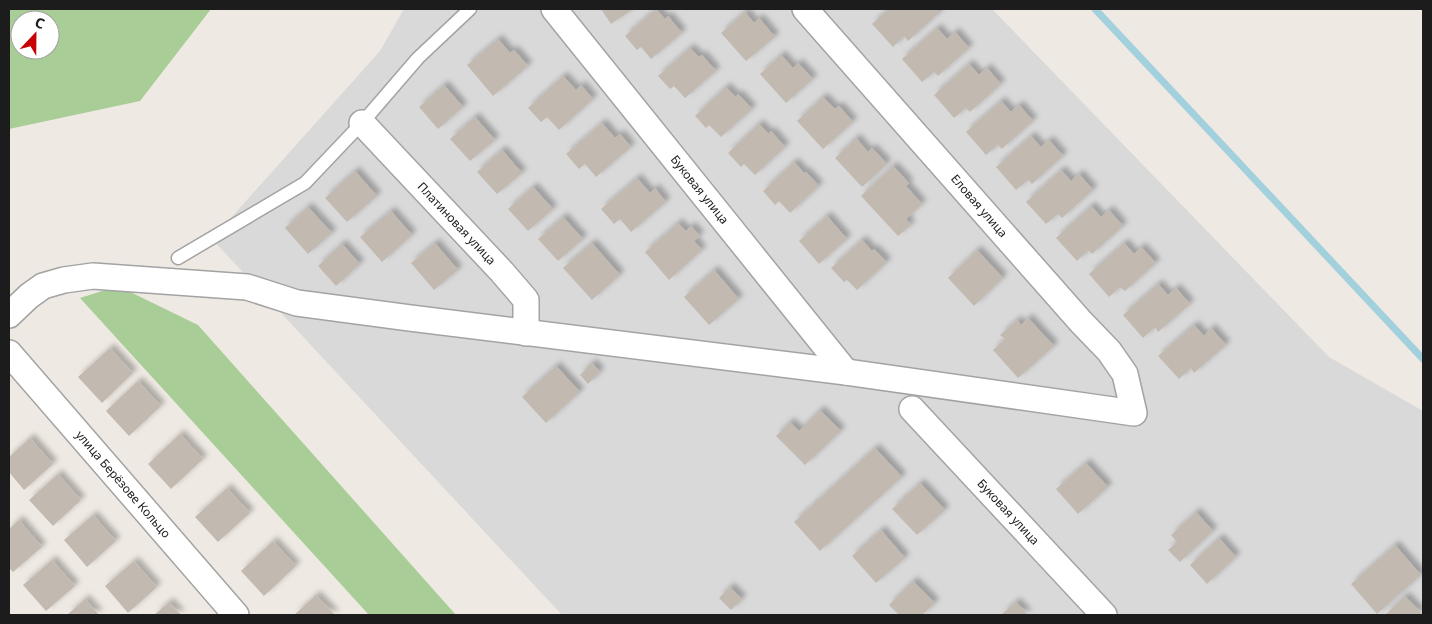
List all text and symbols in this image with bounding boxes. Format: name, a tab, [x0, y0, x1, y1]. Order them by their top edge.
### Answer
north arrow	[10, 10, 60, 60]
text: С	[32, 12, 48, 33]
street label: Буковая улица	[667, 151, 733, 228]
street label: Еловая улица	[947, 171, 1011, 241]
street label: Платиновая улица	[414, 178, 500, 268]
street label: улица Берёзове Кольцо	[72, 427, 175, 542]
street label: Буковая улица	[974, 475, 1043, 548]

